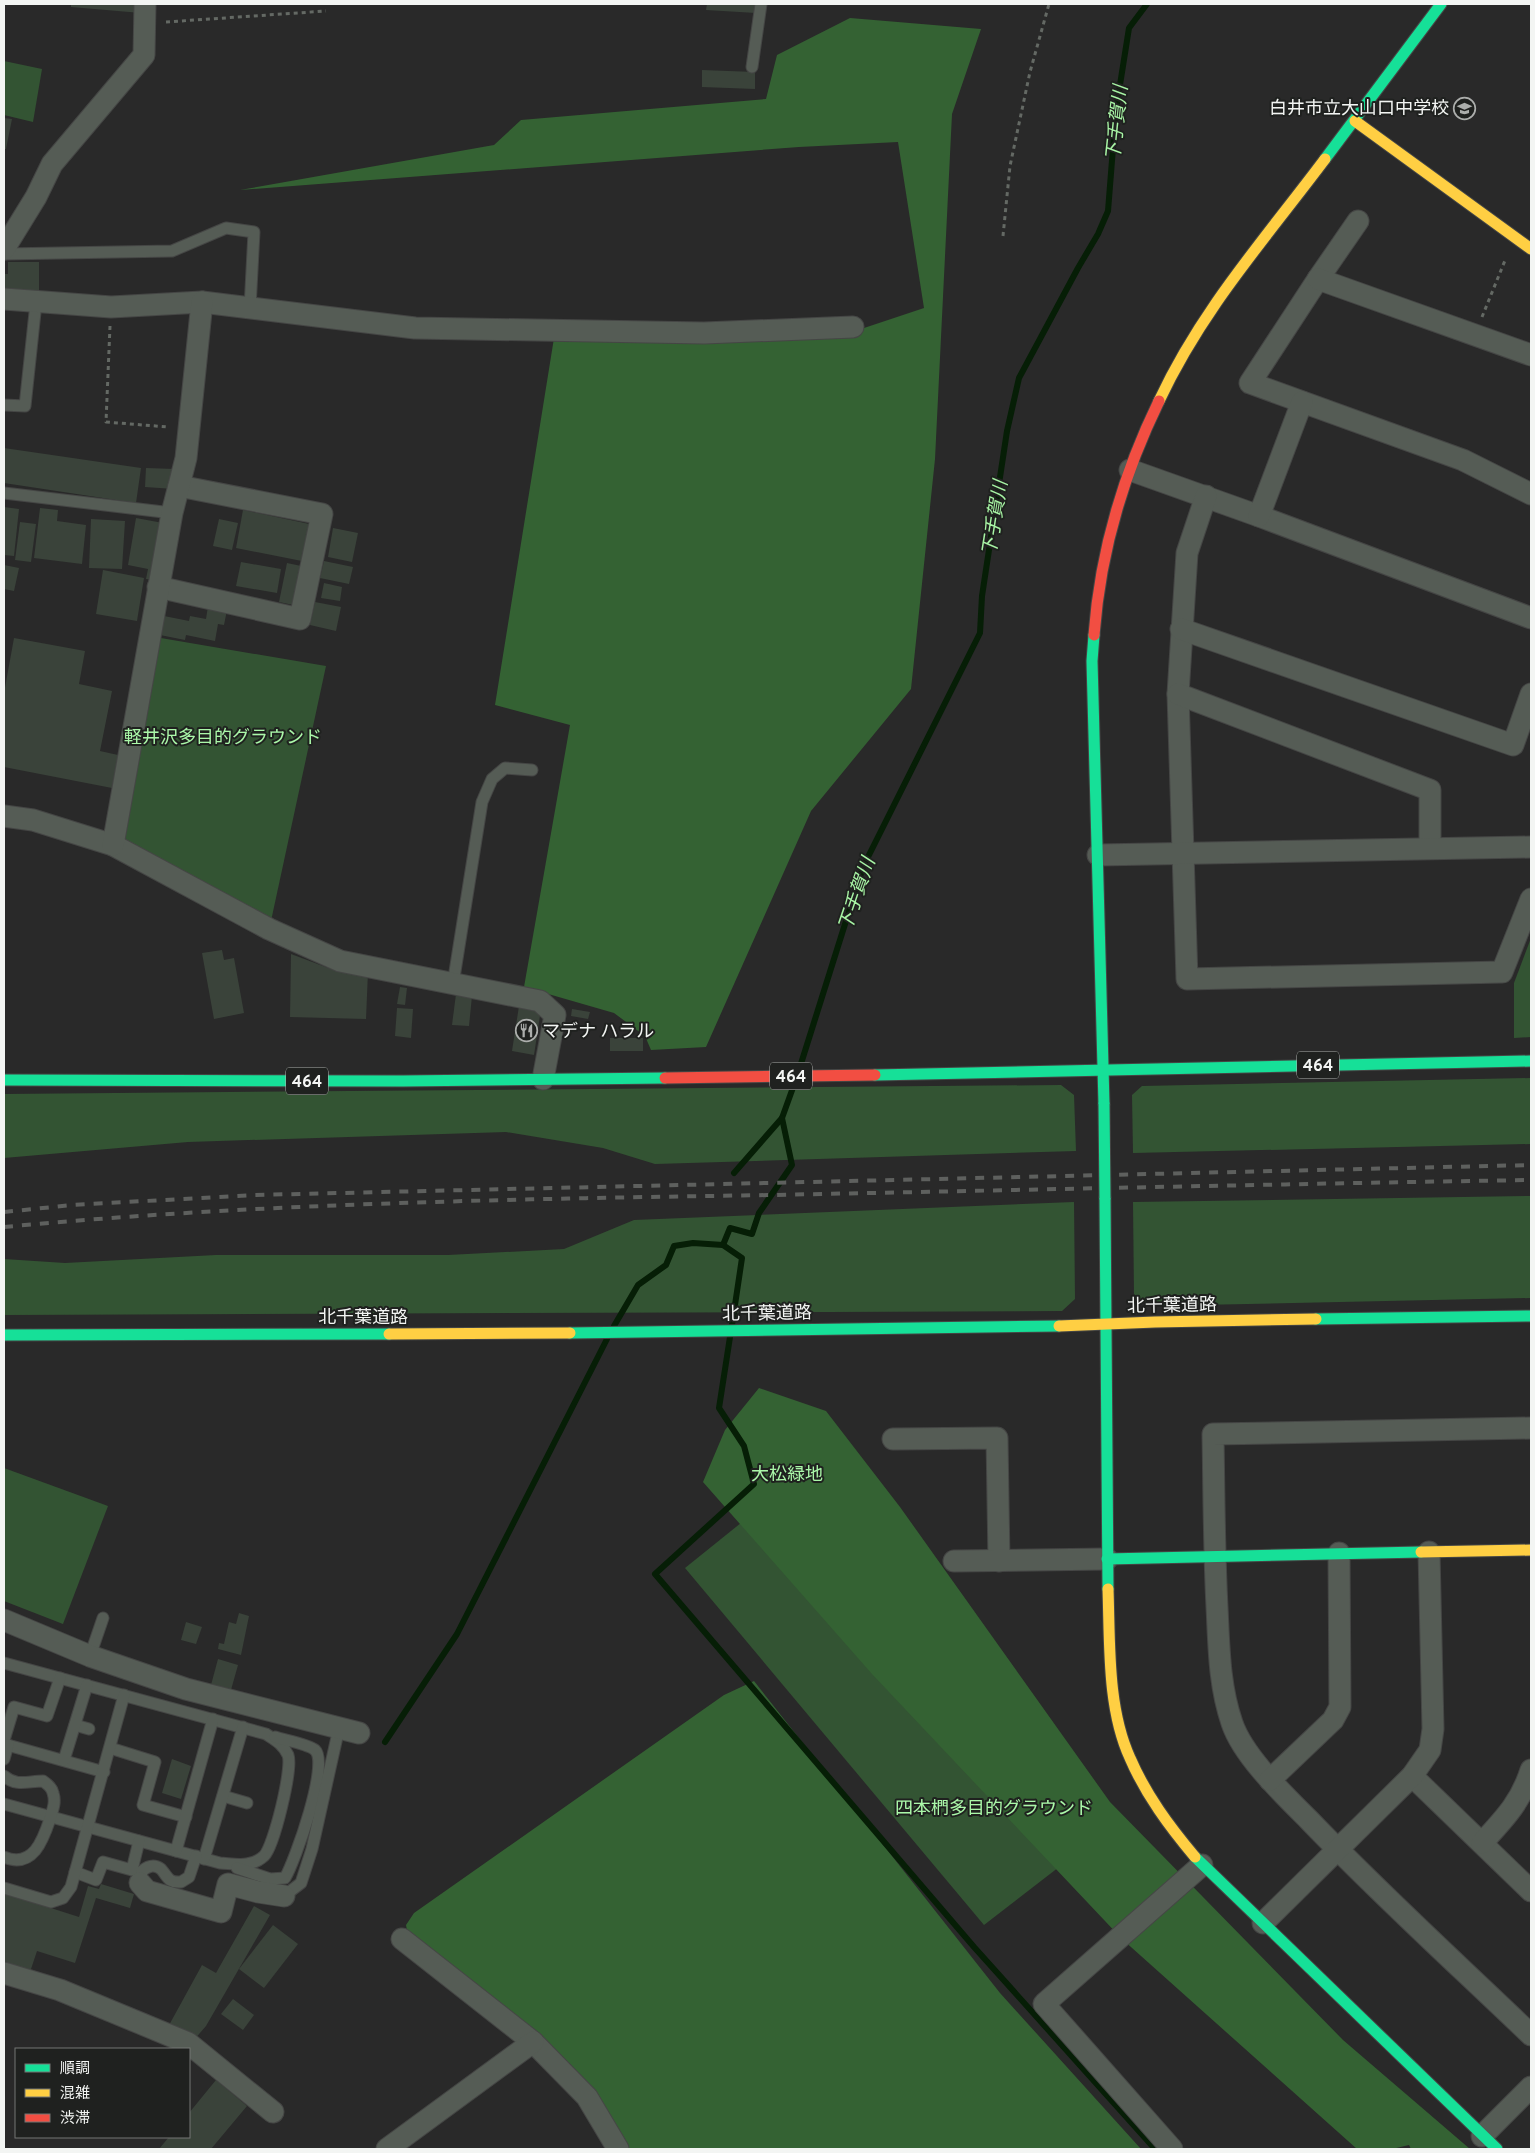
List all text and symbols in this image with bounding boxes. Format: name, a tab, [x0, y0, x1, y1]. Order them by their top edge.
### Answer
water label: 下手賀川	[1102, 82, 1134, 162]
school or university icon: 白井市立大山口中学校	[1453, 96, 1477, 120]
place label: 白井市立大山口中学校	[1269, 98, 1449, 121]
water label: 下手賀川	[978, 477, 1014, 558]
park label: 軽井沢多目的グラウンド	[124, 727, 322, 750]
water label: 下手賀川	[834, 853, 882, 934]
restaurant icon: マデナ ハラル	[514, 1019, 538, 1043]
place label: マデナ ハラル	[542, 1021, 654, 1044]
road number: 464	[1297, 1052, 1339, 1078]
road number: 464	[770, 1062, 812, 1090]
road number: 464	[286, 1068, 328, 1094]
street label: 北千葉道路	[1127, 1294, 1217, 1319]
street label: 北千葉道路	[722, 1302, 812, 1327]
street label: 北千葉道路	[318, 1307, 408, 1330]
park label: 大松緑地	[751, 1464, 823, 1487]
park label: 四本椚多目的グラウンド	[895, 1798, 1093, 1821]
legend	[15, 2048, 190, 2138]
text: 順調	[60, 2060, 90, 2079]
text: 混雑	[60, 2085, 90, 2104]
text: 渋滞	[60, 2110, 90, 2129]

